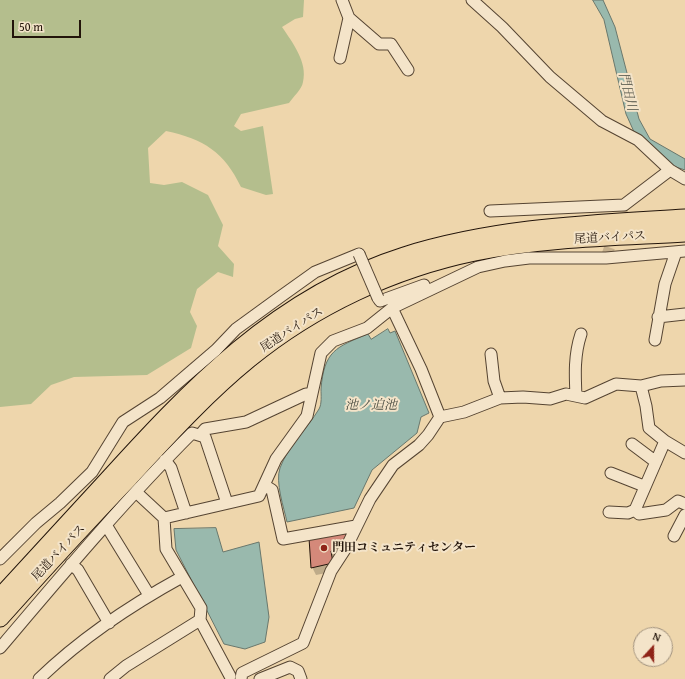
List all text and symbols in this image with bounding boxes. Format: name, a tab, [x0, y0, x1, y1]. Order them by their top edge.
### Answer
scale bar	[14, 12, 83, 38]
text: 50 m	[19, 18, 43, 35]
water label: 門田川	[615, 71, 639, 113]
street label: 尾道バイパス	[574, 229, 646, 247]
street label: 尾道バイパス	[258, 304, 326, 356]
water label: 池ノ迫池	[345, 398, 397, 414]
street label: 尾道バイパス	[29, 522, 89, 584]
place label: 門田コミュニティセンター	[332, 541, 476, 555]
marker: 門田コミュニティセンター	[319, 543, 329, 553]
north arrow	[633, 627, 673, 667]
text: N	[651, 628, 663, 646]

